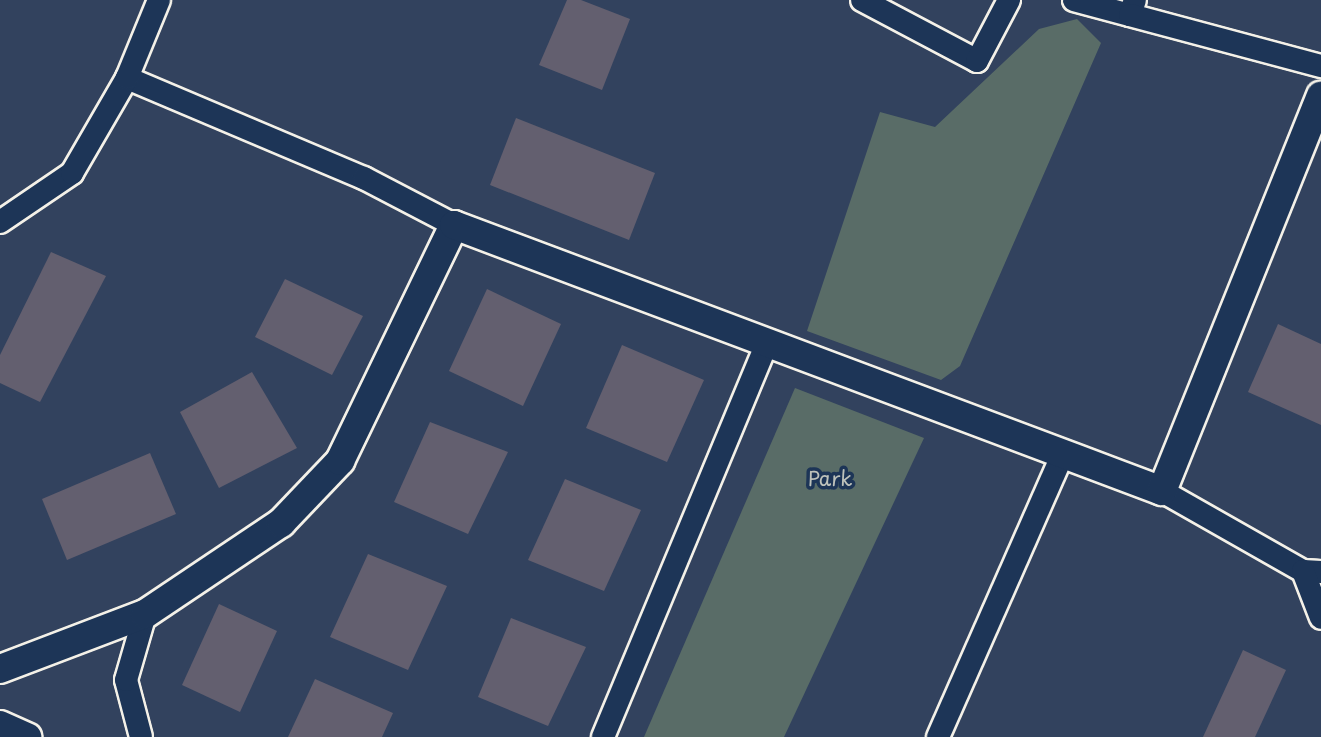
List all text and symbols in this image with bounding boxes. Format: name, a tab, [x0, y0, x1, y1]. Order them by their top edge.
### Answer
park label: Park	[808, 466, 852, 490]

